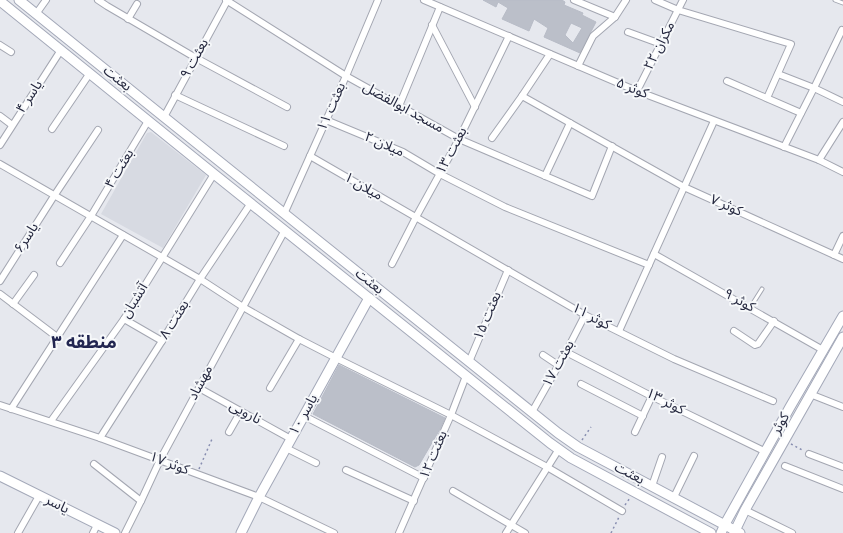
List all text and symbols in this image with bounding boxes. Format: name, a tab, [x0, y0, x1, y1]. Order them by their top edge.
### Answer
street label: مکران ۲۲	[641, 19, 679, 73]
street label: بعثت ۹	[177, 36, 213, 82]
street label: بعثت	[99, 62, 135, 96]
street label: کوثر ۵	[613, 75, 651, 103]
street label: یاسر ۴	[13, 77, 47, 117]
street label: مسجد ابوالفضل	[360, 79, 446, 137]
street label: بعثت ۱۱	[314, 80, 350, 134]
street label: بعثت ۱۳	[433, 124, 472, 177]
street label: میلان ۲	[361, 129, 407, 161]
street label: بعثت ۴	[102, 146, 138, 192]
street label: میلان ۱	[341, 169, 385, 205]
street label: کوثر ۷	[707, 191, 745, 221]
street label: یاسر۶	[11, 220, 43, 256]
street label: بعثت	[351, 265, 387, 299]
street label: آتشبان	[118, 280, 153, 322]
street label: کوثر ۹	[720, 285, 758, 317]
street label: بعثت ۱۵	[470, 289, 506, 343]
street label: بعثت ۸	[156, 297, 194, 343]
street label: کوثر ۱۱	[569, 300, 613, 334]
district label: منطقه ۳	[51, 332, 117, 355]
street label: بعثت ۱۷	[539, 337, 579, 390]
street label: مهشاد	[185, 363, 217, 403]
street label: کوثر ۱۳	[643, 385, 688, 419]
street label: یاسر ۱۰	[286, 392, 322, 438]
street label: نارویی	[226, 397, 264, 429]
street label: کوثر	[768, 410, 794, 439]
street label: بعثت ۱۲	[416, 428, 452, 482]
street label: کوثر ۱۷	[147, 449, 192, 479]
street label: بعثت	[611, 459, 647, 489]
street label: یاسر	[41, 491, 72, 518]

